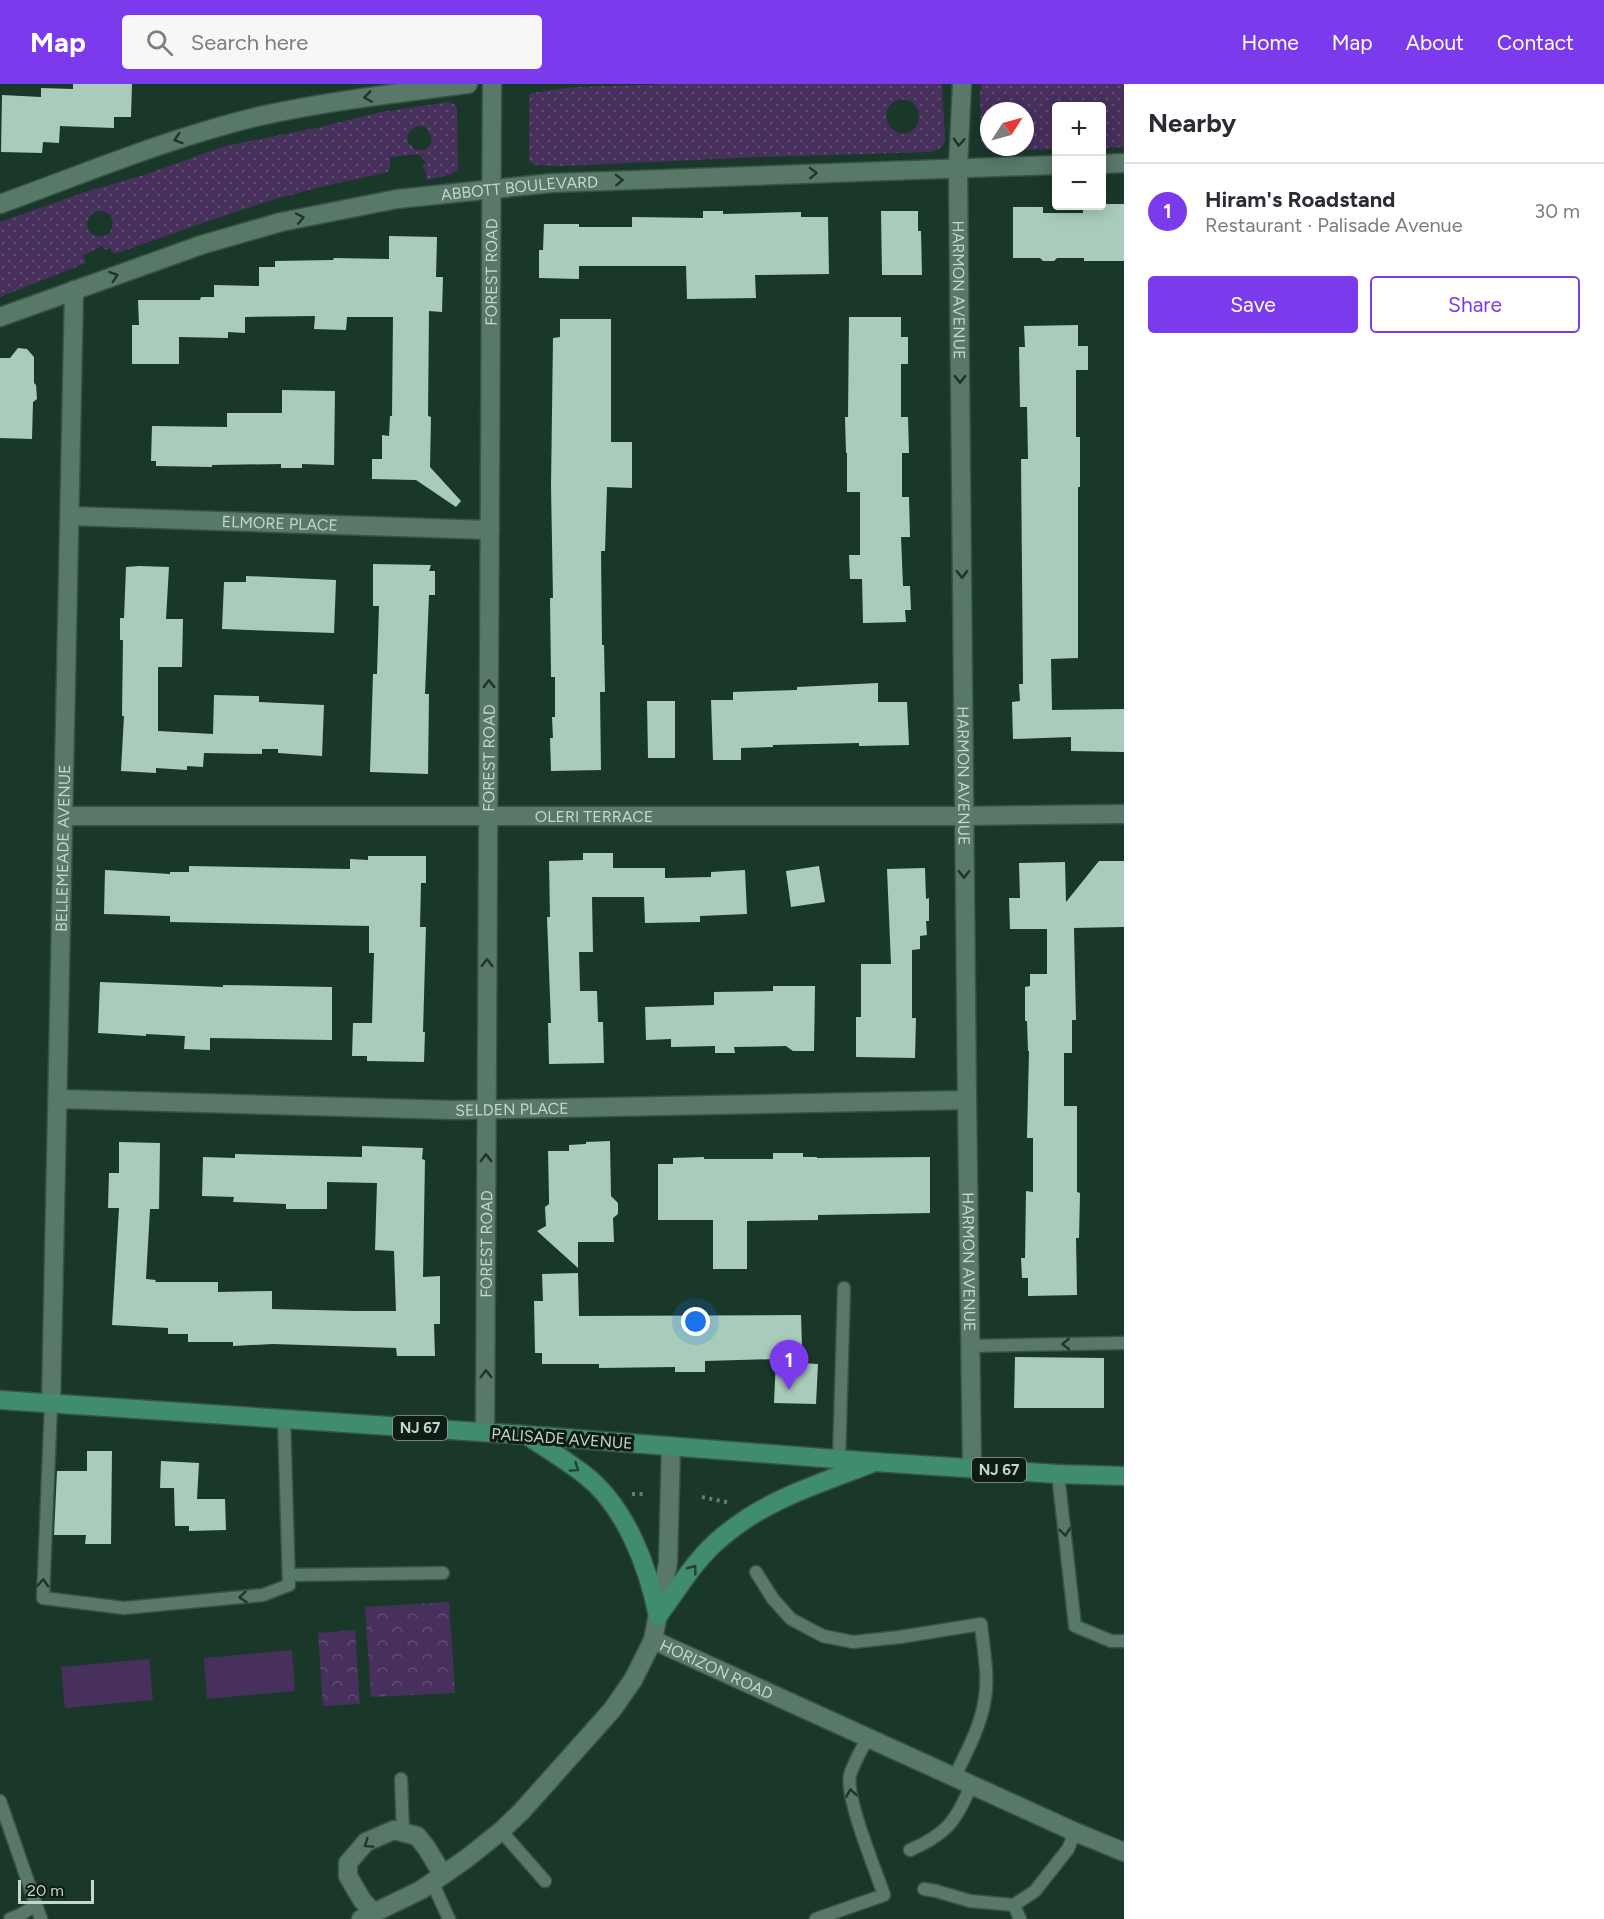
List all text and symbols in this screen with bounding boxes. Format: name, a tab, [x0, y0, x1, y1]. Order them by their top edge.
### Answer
search box	[122, 15, 542, 69]
text: Map	[30, 25, 86, 59]
icon: search	[143, 26, 176, 59]
text: Search here	[191, 29, 308, 56]
text: Home	[1242, 30, 1299, 55]
text: Map	[1332, 30, 1373, 55]
text: About	[1406, 30, 1464, 55]
text: Contact	[1497, 30, 1574, 55]
one-way arrow	[363, 91, 373, 103]
north arrow	[980, 102, 1034, 156]
map controls	[1052, 102, 1106, 210]
button: +	[1052, 102, 1106, 156]
text: Nearby	[1148, 107, 1236, 139]
one-way arrow	[173, 132, 184, 144]
one-way arrow	[953, 138, 966, 147]
button: −	[1052, 156, 1106, 210]
one-way arrow	[809, 167, 818, 179]
street label: ABBOTT BOULEVARD	[440, 172, 598, 204]
one-way arrow	[614, 174, 623, 187]
text: Hiram's Roadstand	[1205, 186, 1395, 213]
text: 1	[1163, 199, 1172, 223]
text: 30 m	[1534, 199, 1580, 223]
one-way arrow	[295, 212, 305, 225]
text: Restaurant · Palisade Avenue	[1205, 213, 1463, 237]
street label: FOREST ROAD	[482, 218, 501, 326]
street label: HARMON AVENUE	[949, 220, 969, 360]
one-way arrow	[108, 270, 119, 283]
button: Save	[1148, 276, 1358, 333]
button: Share	[1370, 276, 1580, 333]
one-way arrow	[954, 375, 966, 384]
street label: ELMORE PLACE	[221, 512, 338, 535]
one-way arrow	[956, 570, 968, 579]
one-way arrow	[483, 679, 495, 688]
street label: FOREST ROAD	[479, 704, 499, 812]
street label: HARMON AVENUE	[953, 706, 974, 846]
street label: BELLEMEADE AVENUE	[52, 764, 74, 932]
street label: OLERI TERRACE	[535, 807, 653, 826]
one-way arrow	[958, 870, 971, 879]
one-way arrow	[481, 958, 494, 967]
street label: SELDEN PLACE	[455, 1099, 569, 1120]
one-way arrow	[480, 1153, 493, 1162]
street label: FOREST ROAD	[477, 1190, 496, 1298]
street label: HARMON AVENUE	[958, 1192, 979, 1332]
your location	[681, 1307, 710, 1336]
one-way arrow	[1061, 1338, 1070, 1350]
pin: 1	[770, 1340, 808, 1390]
one-way arrow	[480, 1369, 492, 1378]
road number: NJ 67	[393, 1416, 447, 1440]
street label: PALISADE AVENUE	[491, 1424, 633, 1453]
road number: NJ 67	[972, 1458, 1026, 1482]
one-way arrow	[568, 1461, 579, 1472]
one-way arrow	[1058, 1527, 1070, 1537]
one-way arrow	[686, 1564, 697, 1575]
one-way arrow	[37, 1578, 50, 1587]
one-way arrow	[238, 1590, 247, 1603]
street label: HORIZON ROAD	[657, 1635, 776, 1703]
one-way arrow	[846, 1788, 858, 1798]
one-way arrow	[364, 1836, 375, 1847]
scale bar	[18, 1877, 94, 1904]
text: 20 m	[27, 1881, 64, 1900]

